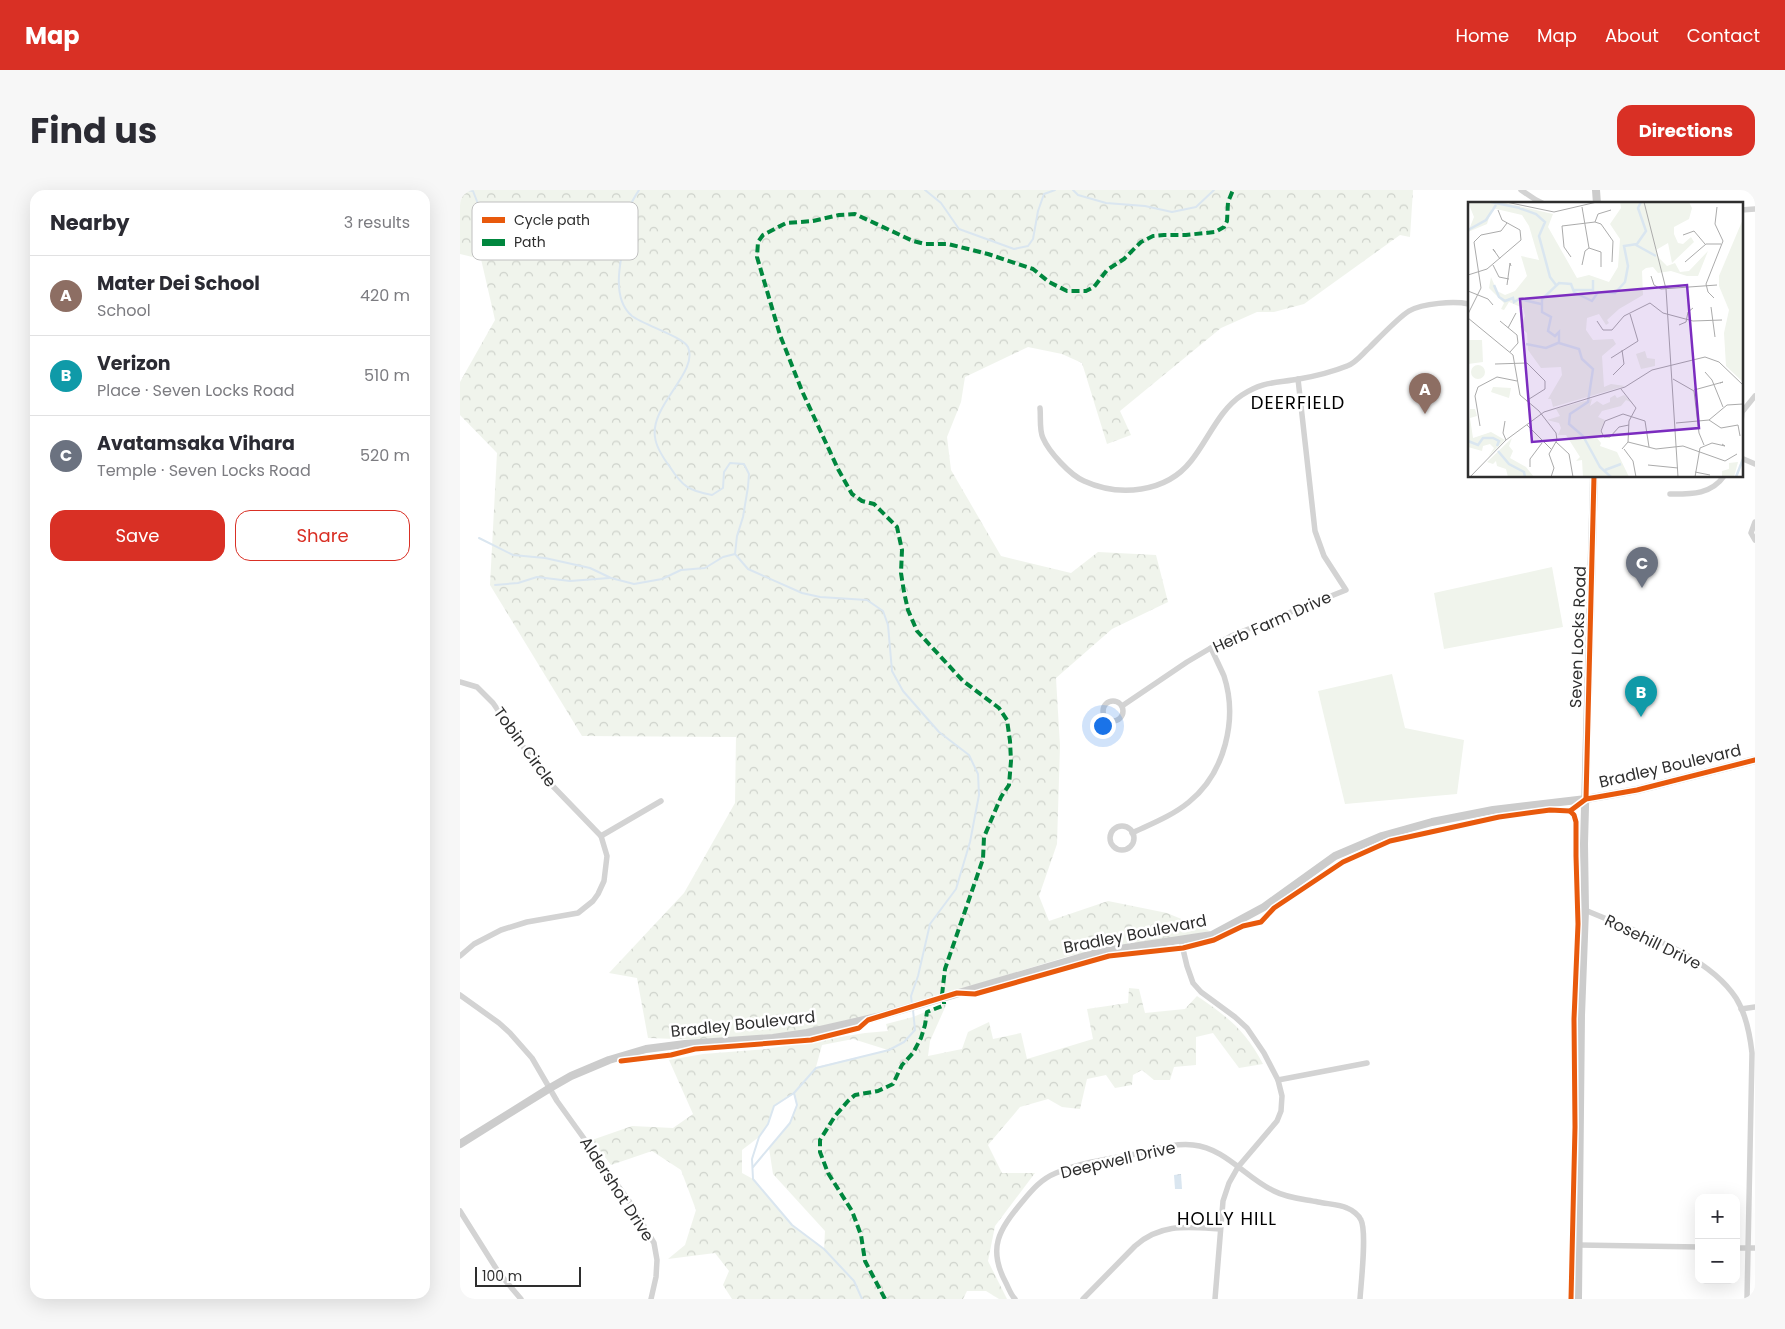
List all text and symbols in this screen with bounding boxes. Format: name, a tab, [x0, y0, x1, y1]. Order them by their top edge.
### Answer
text: Map	[25, 19, 80, 52]
text: Home	[1455, 23, 1509, 48]
text: Map	[1537, 23, 1577, 48]
text: About	[1605, 23, 1659, 48]
text: Contact	[1687, 23, 1760, 48]
button: Directions	[1617, 105, 1755, 156]
text: Find us	[30, 106, 157, 155]
legend	[472, 202, 638, 260]
inset map	[1468, 202, 1742, 478]
text: Nearby	[50, 208, 130, 237]
text: Cycle path	[514, 210, 590, 230]
text: 3 results	[344, 211, 410, 234]
text: Path	[514, 232, 546, 252]
text: Mater Dei School	[97, 270, 260, 297]
text: A	[60, 284, 72, 307]
text: 420 m	[360, 284, 410, 307]
text: School	[97, 299, 151, 322]
text: Verizon	[97, 350, 171, 377]
text: B	[61, 364, 71, 387]
text: 510 m	[364, 364, 410, 387]
pin: A	[1409, 373, 1441, 414]
text: Place · Seven Locks Road	[97, 379, 295, 402]
district label: DEERFIELD	[1251, 390, 1345, 415]
text: Avatamsaka Vihara	[97, 430, 295, 457]
text: C	[60, 444, 72, 467]
text: 520 m	[360, 444, 410, 467]
text: Temple · Seven Locks Road	[97, 459, 311, 482]
button: Save	[50, 510, 225, 561]
button: Share	[235, 510, 410, 561]
pin: C	[1626, 547, 1658, 588]
street label: Seven Locks Road	[1564, 566, 1592, 708]
street label: Herb Farm Drive	[1209, 585, 1335, 658]
pin: B	[1625, 676, 1657, 717]
street label: Tobin Circle	[488, 702, 562, 792]
your location	[1090, 713, 1116, 739]
street label: Bradley Boulevard	[1597, 738, 1743, 794]
street label: Bradley Boulevard	[1062, 909, 1208, 959]
street label: Rosehill Drive	[1601, 909, 1705, 975]
street label: Bradley Boulevard	[670, 1005, 816, 1043]
street label: Aldershot Drive	[575, 1132, 659, 1246]
street label: Deepwell Drive	[1058, 1136, 1178, 1184]
map controls	[1695, 1194, 1740, 1284]
button: +	[1695, 1194, 1740, 1239]
district label: HOLLY HILL	[1177, 1206, 1277, 1231]
button: −	[1695, 1239, 1740, 1284]
scale bar	[475, 1264, 581, 1287]
text: 100 m	[482, 1266, 522, 1286]

